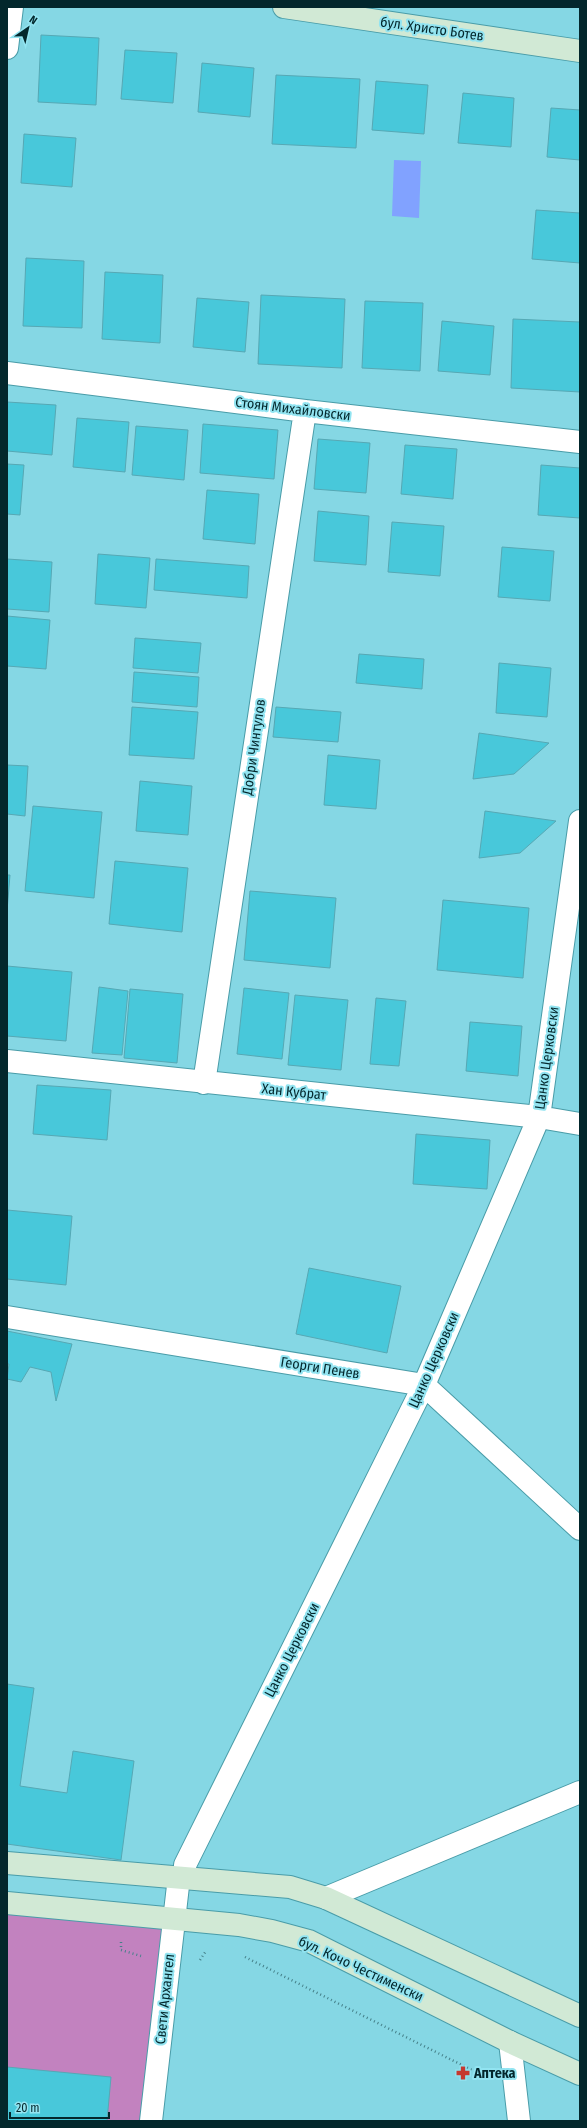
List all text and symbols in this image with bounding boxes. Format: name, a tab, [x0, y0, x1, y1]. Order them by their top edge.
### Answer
north arrow	[8, 8, 48, 48]
text: N	[27, 13, 40, 27]
street label: бул. Христо Ботев	[379, 13, 485, 45]
street label: Стоян Михайловски	[234, 393, 352, 425]
street label: Добри Чинтулов	[239, 698, 269, 797]
street label: Цанко Церковски	[531, 1006, 563, 1110]
street label: Хан Кубрат	[261, 1080, 327, 1104]
street label: Цанко Церковски	[405, 1309, 463, 1411]
street label: Георги Пенев	[279, 1353, 361, 1383]
street label: Цанко Церковски	[261, 1600, 323, 1700]
street label: бул. Кочо Честименски	[296, 1933, 426, 2005]
street label: Свети Архангел	[152, 1953, 178, 2045]
pharmacy icon: Аптека	[455, 2065, 471, 2081]
place label: Аптека	[473, 2065, 516, 2082]
scale bar	[10, 2094, 109, 2120]
text: 20 m	[16, 2101, 40, 2115]

